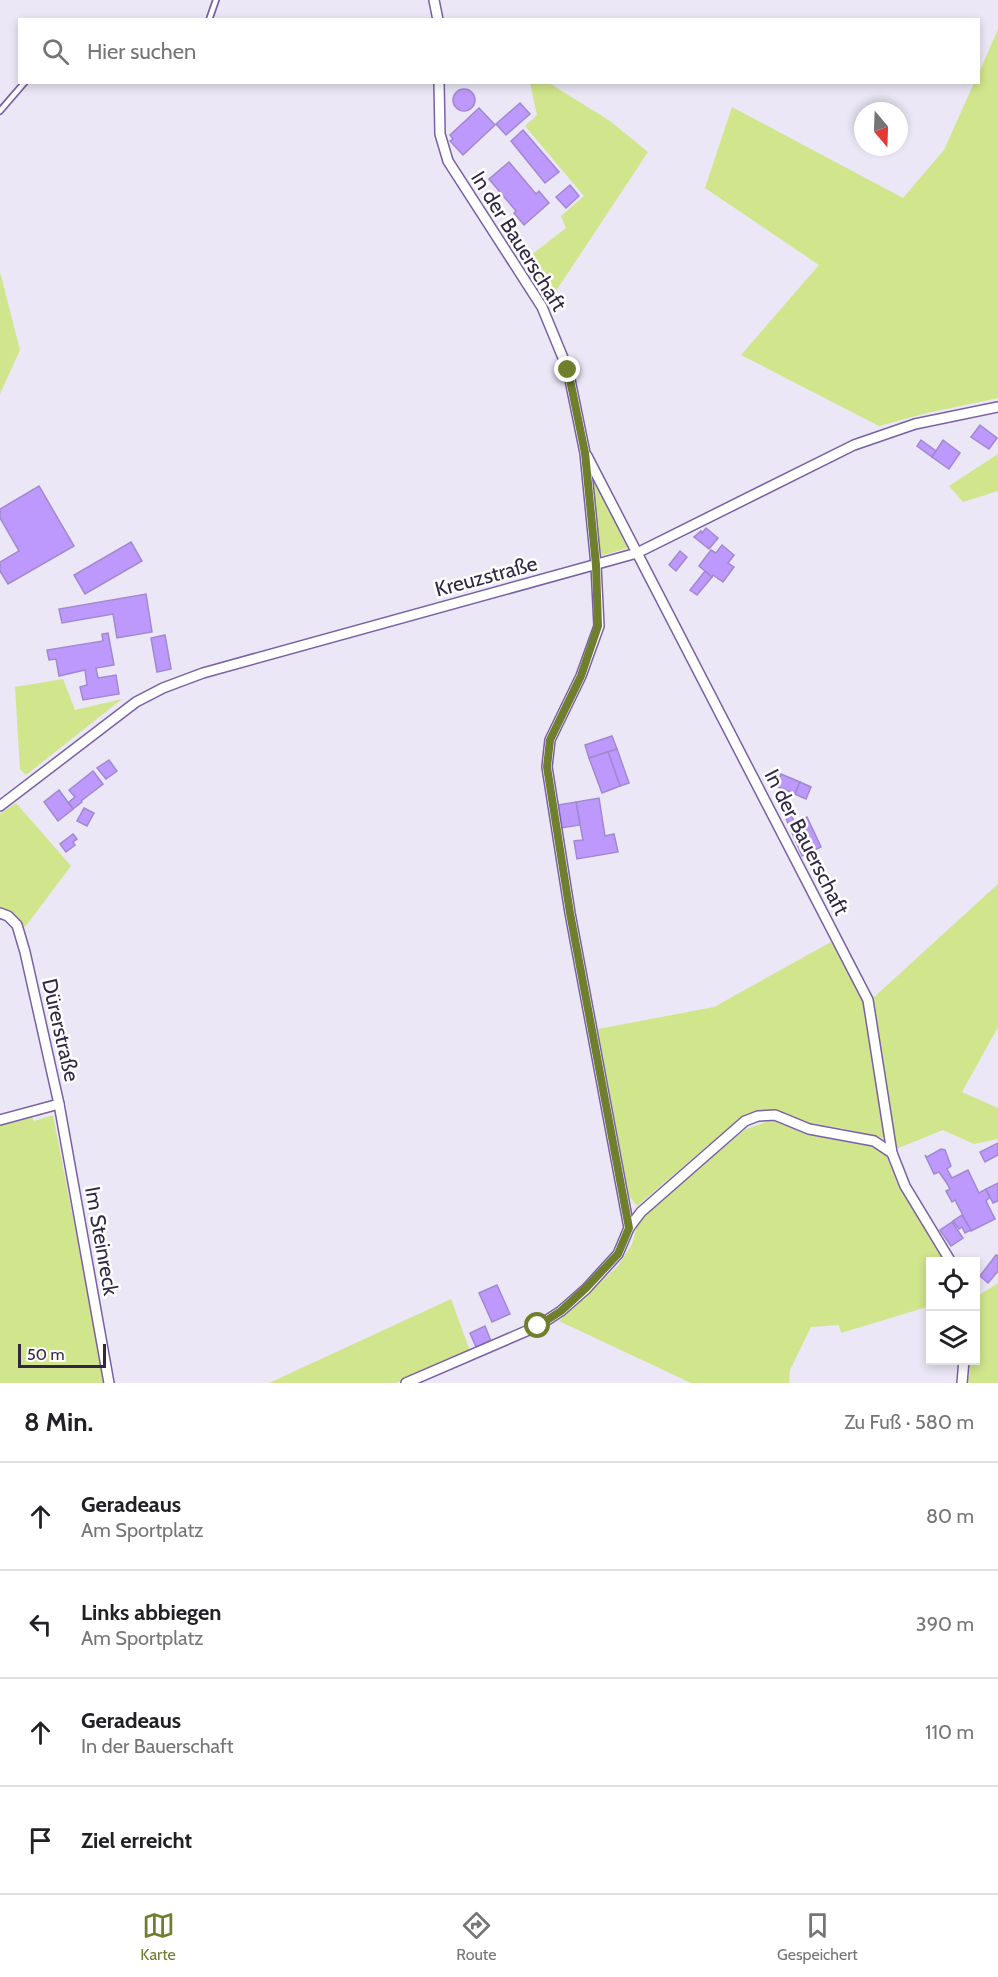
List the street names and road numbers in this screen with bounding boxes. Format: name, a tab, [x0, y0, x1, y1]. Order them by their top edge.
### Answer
street label: In der Bauerschaft	[466, 167, 572, 315]
street label: Kreuzstraße	[432, 550, 540, 602]
street label: In der Bauerschaft	[760, 765, 854, 919]
street label: Dürerstraße	[37, 976, 85, 1084]
street label: Im Steinreck	[80, 1185, 124, 1298]

